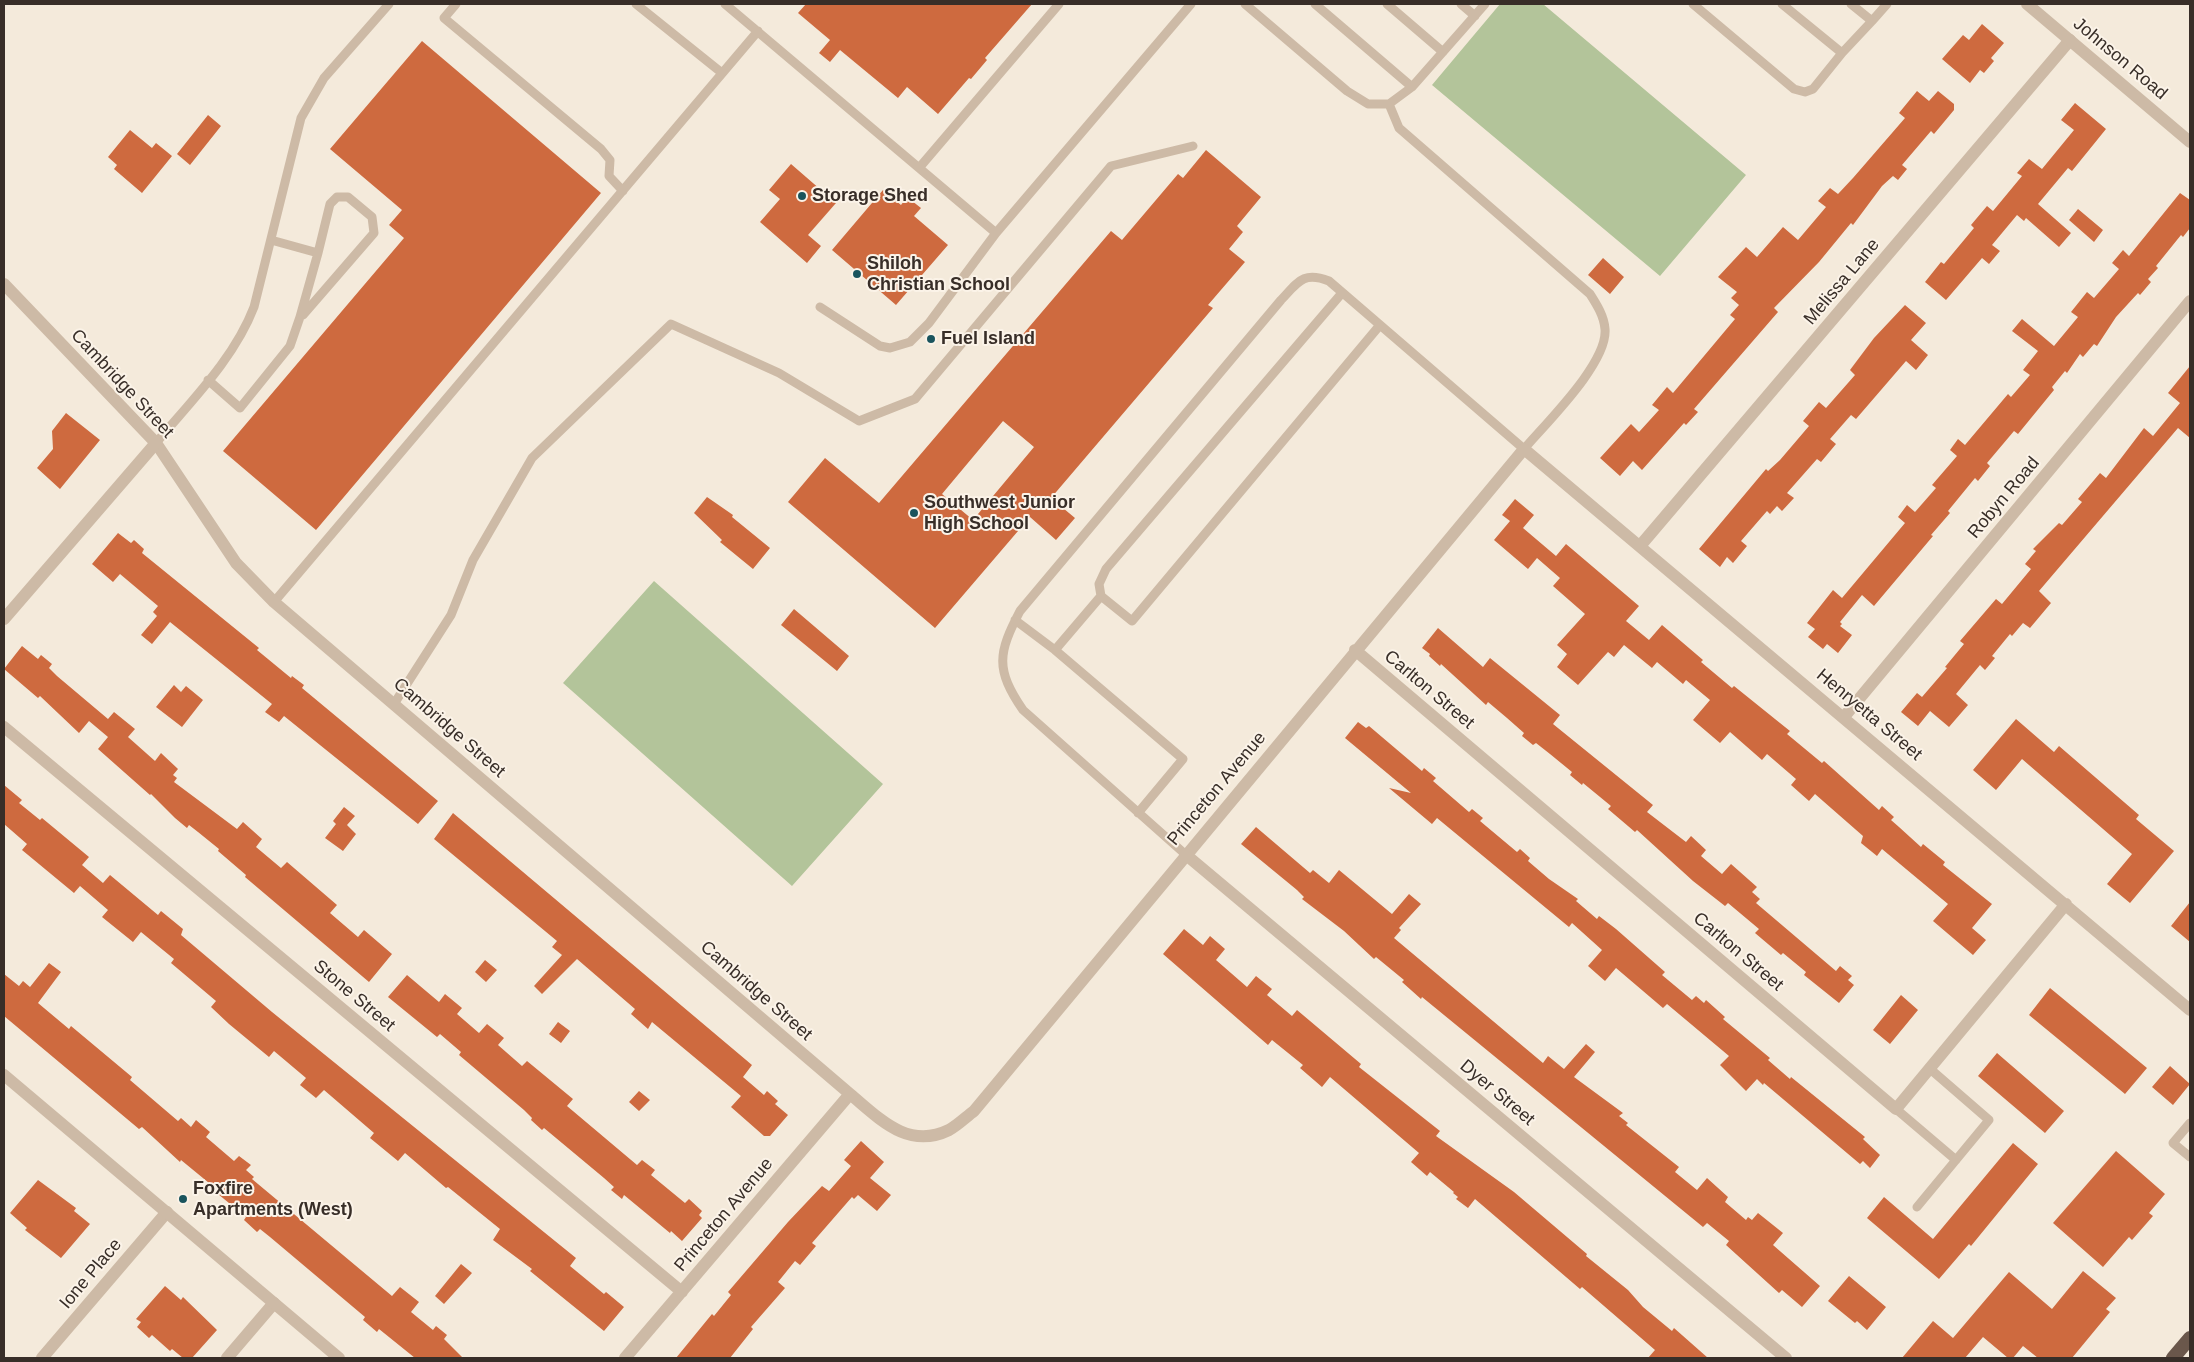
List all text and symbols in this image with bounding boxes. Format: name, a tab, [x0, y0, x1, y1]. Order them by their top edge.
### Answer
street label: Johnson Road	[2069, 13, 2171, 105]
place label: Storage Shed	[812, 185, 928, 207]
marker: Storage Shed	[796, 190, 808, 202]
street label: Melissa Lane	[1800, 234, 1884, 330]
place label: Shiloh Christian School	[867, 253, 1010, 296]
marker: Shiloh Christian School	[851, 268, 863, 280]
street label: Cambridge Street	[66, 325, 178, 443]
place label: Fuel Island	[941, 328, 1035, 350]
marker: Fuel Island	[925, 333, 937, 345]
street label: Robyn Road	[1964, 453, 2044, 543]
place label: Southwest Junior High School	[924, 492, 1075, 534]
marker: Southwest Junior High School	[908, 507, 920, 519]
street label: Carlton Street	[1380, 646, 1478, 734]
street label: Henryetta Street	[1812, 665, 1926, 765]
street label: Cambridge Street	[389, 674, 509, 782]
street label: Princeton Avenue	[1163, 728, 1271, 850]
street label: Carlton Street	[1689, 908, 1787, 996]
street label: Cambridge Street	[696, 937, 816, 1045]
street label: Stone Street	[309, 956, 399, 1036]
street label: Dyer Street	[1455, 1055, 1539, 1131]
street label: Princeton Avenue	[670, 1154, 778, 1276]
place label: Foxfire Apartments (West)	[193, 1178, 353, 1220]
marker: Foxfire Apartments (West)	[177, 1193, 189, 1205]
street label: Ione Place	[55, 1234, 127, 1314]

